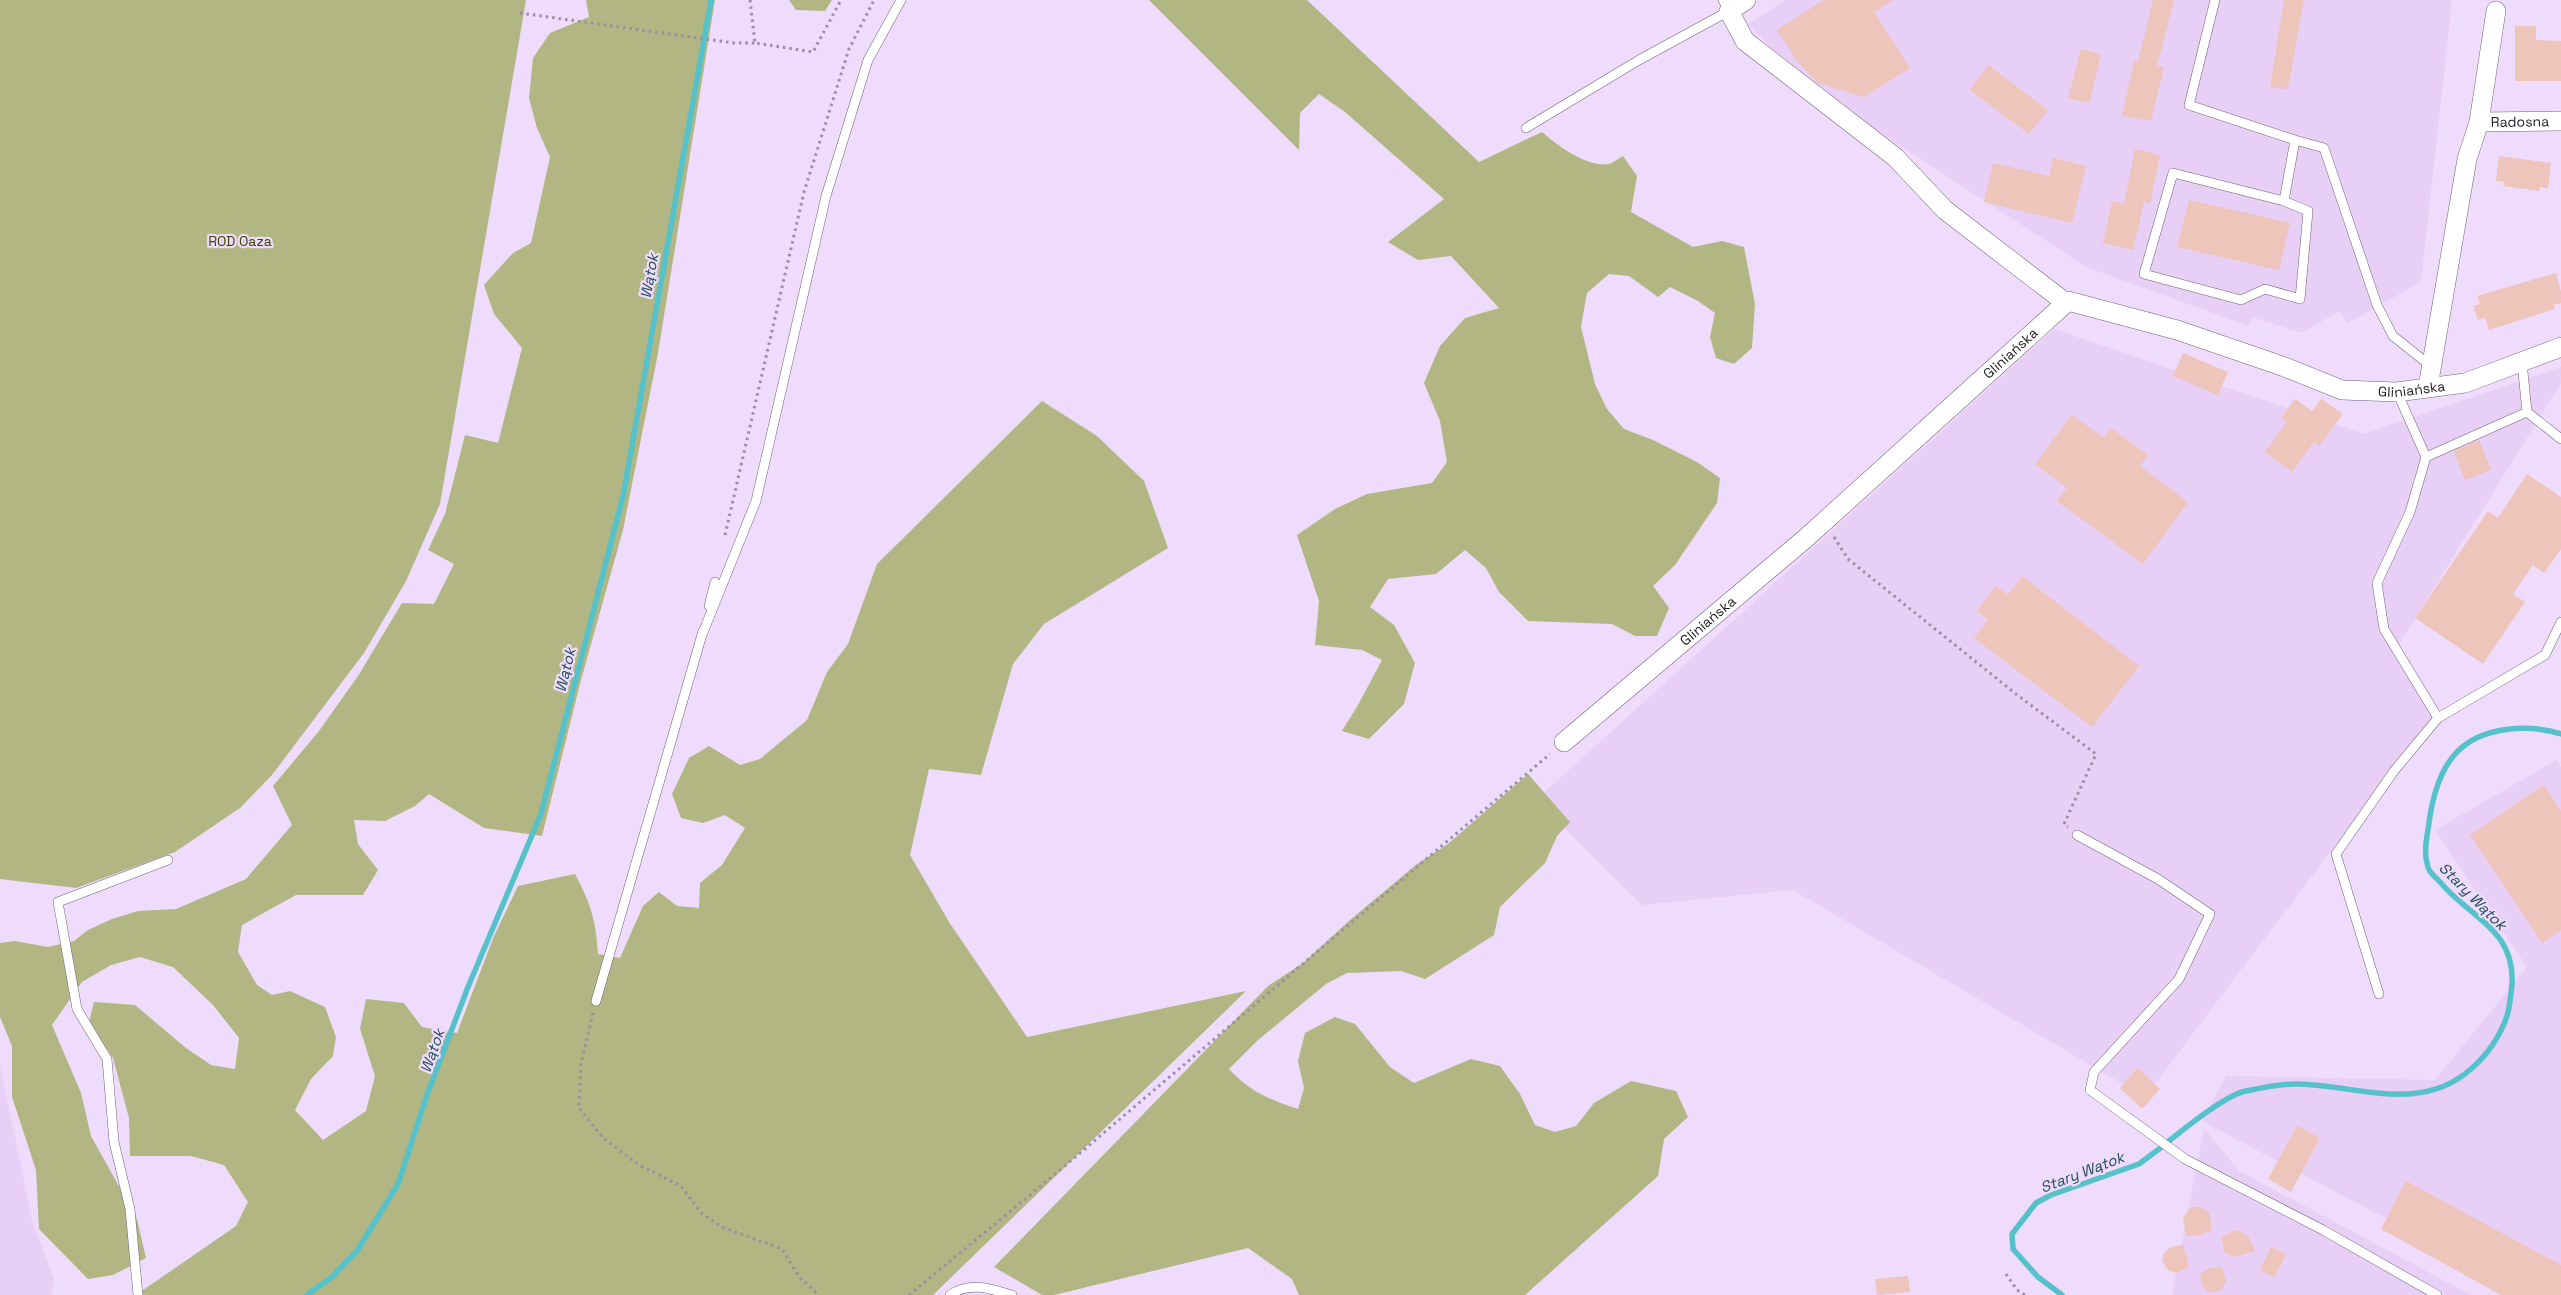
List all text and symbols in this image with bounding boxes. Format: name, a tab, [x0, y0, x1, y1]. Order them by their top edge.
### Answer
street label: Radosna	[2491, 112, 2549, 131]
park label: ROD Oaza	[208, 232, 272, 250]
water label: Wątok	[636, 250, 663, 300]
street label: Gliniańska	[1979, 324, 2041, 383]
street label: Gliniańska	[2378, 377, 2446, 401]
street label: Gliniańska	[1676, 592, 1739, 650]
water label: Wątok	[550, 644, 580, 694]
water label: Stary Wątok	[2435, 858, 2512, 935]
water label: Wątok	[416, 1025, 449, 1075]
water label: Stary Wątok	[2037, 1147, 2128, 1197]

